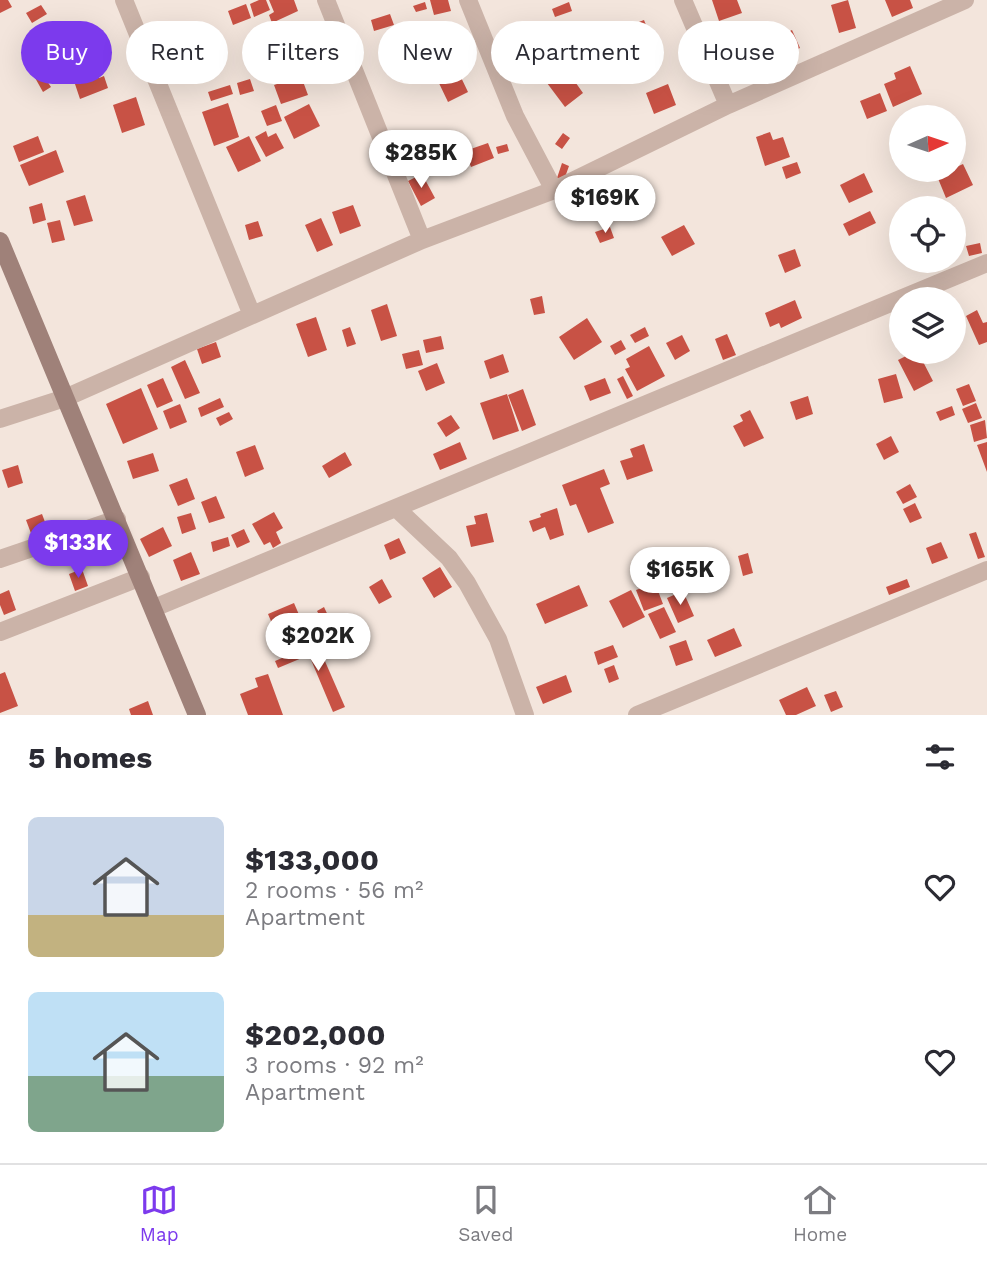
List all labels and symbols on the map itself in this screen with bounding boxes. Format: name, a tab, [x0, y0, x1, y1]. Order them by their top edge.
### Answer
north arrow	[889, 105, 966, 182]
pin: $285K	[372, 130, 470, 190]
pin: $169K	[556, 176, 654, 235]
pin: $133K	[29, 520, 127, 580]
pin: $165K	[631, 548, 729, 607]
pin: $202K	[269, 614, 367, 673]

